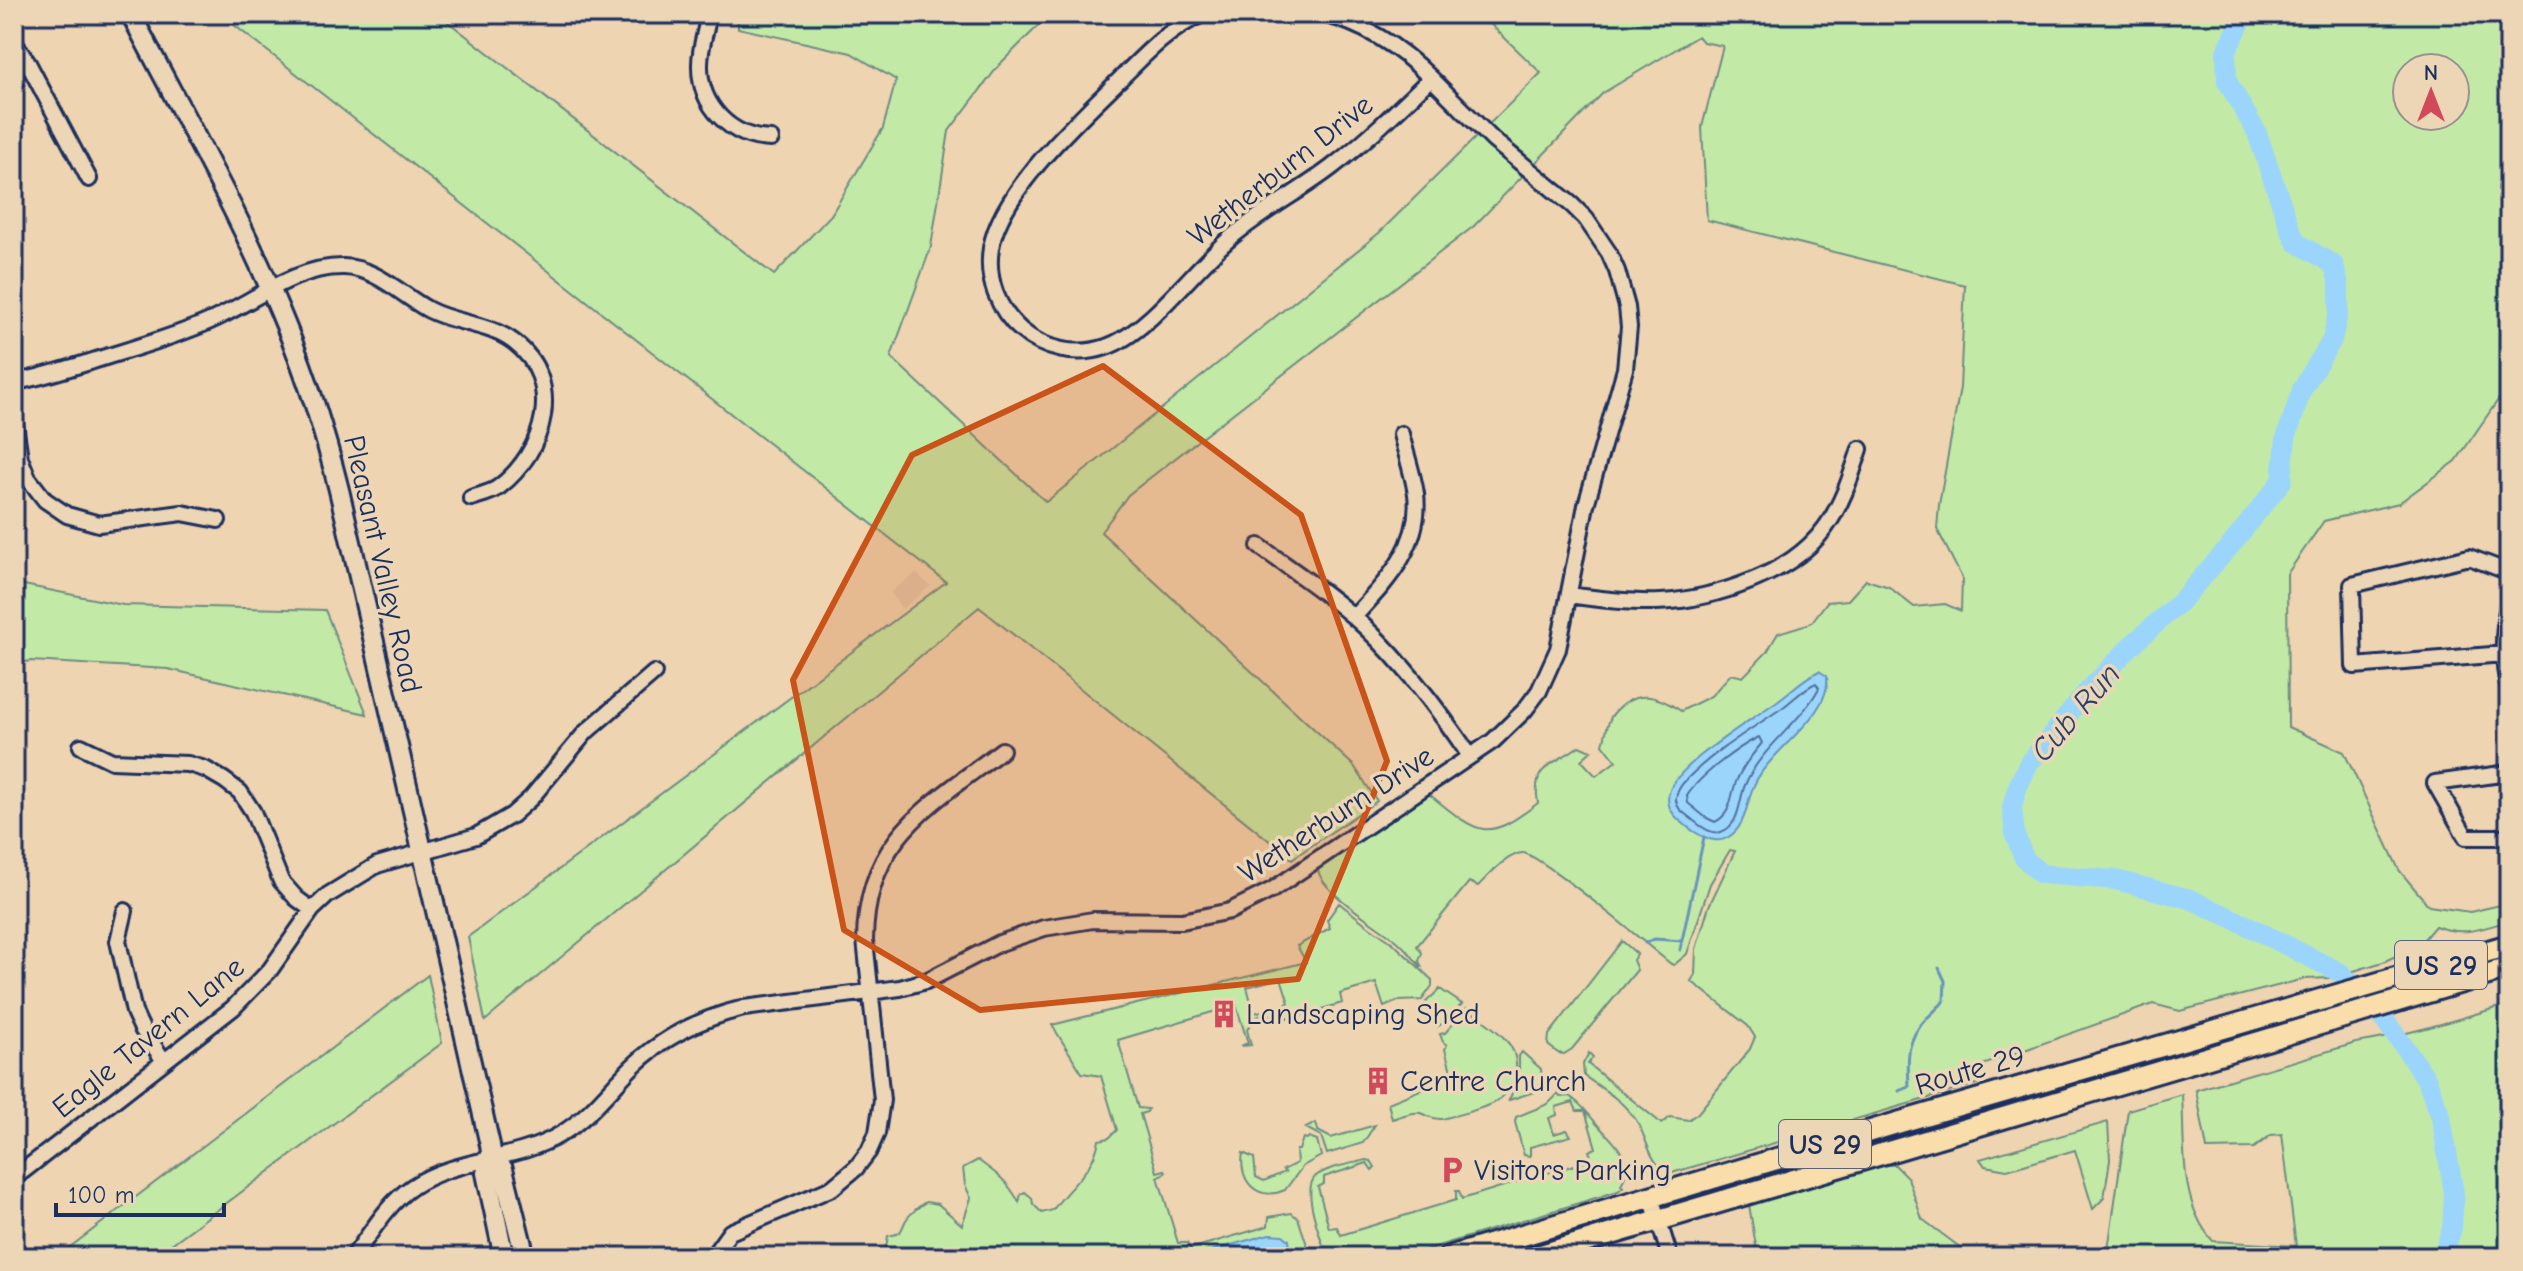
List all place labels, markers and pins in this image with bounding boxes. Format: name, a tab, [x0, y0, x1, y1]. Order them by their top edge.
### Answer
place label: Landscaping Shed	[1246, 997, 1480, 1032]
building icon: Landscaping Shed	[1209, 999, 1239, 1029]
place label: Centre Church	[1400, 1064, 1586, 1099]
building icon: Centre Church	[1363, 1066, 1393, 1096]
place label: Visitors Parking	[1474, 1153, 1671, 1188]
parking icon: Visitors Parking	[1437, 1155, 1467, 1185]

